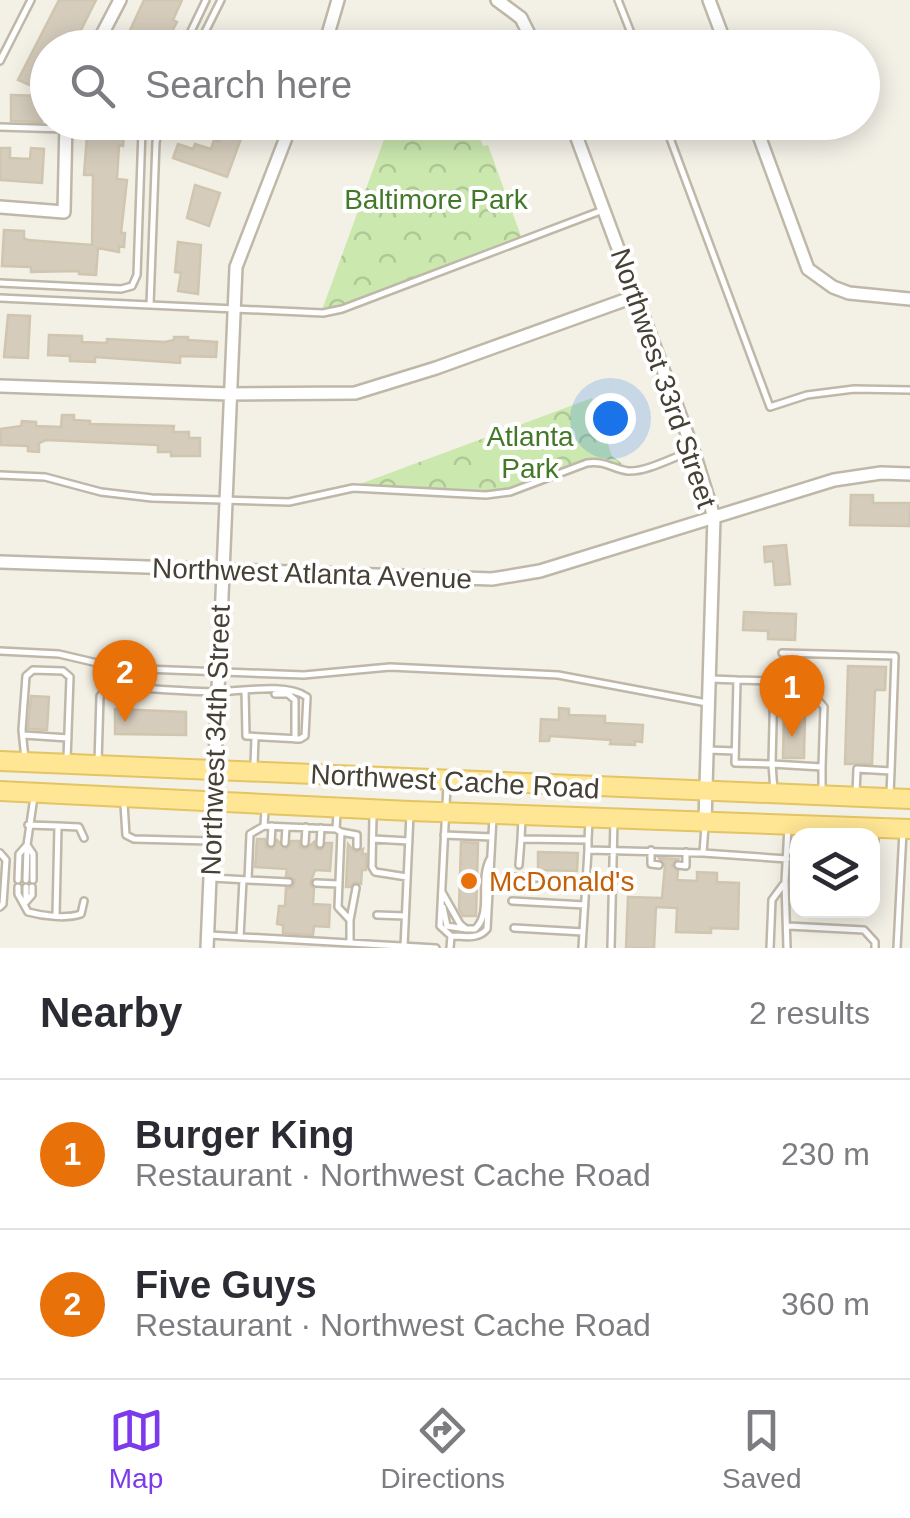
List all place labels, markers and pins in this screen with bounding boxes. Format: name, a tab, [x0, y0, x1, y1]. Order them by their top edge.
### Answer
pin: 2	[92, 640, 158, 722]
pin: 1	[760, 654, 824, 737]
place label: McDonald's	[489, 866, 634, 897]
marker: McDonald's	[458, 870, 480, 892]

